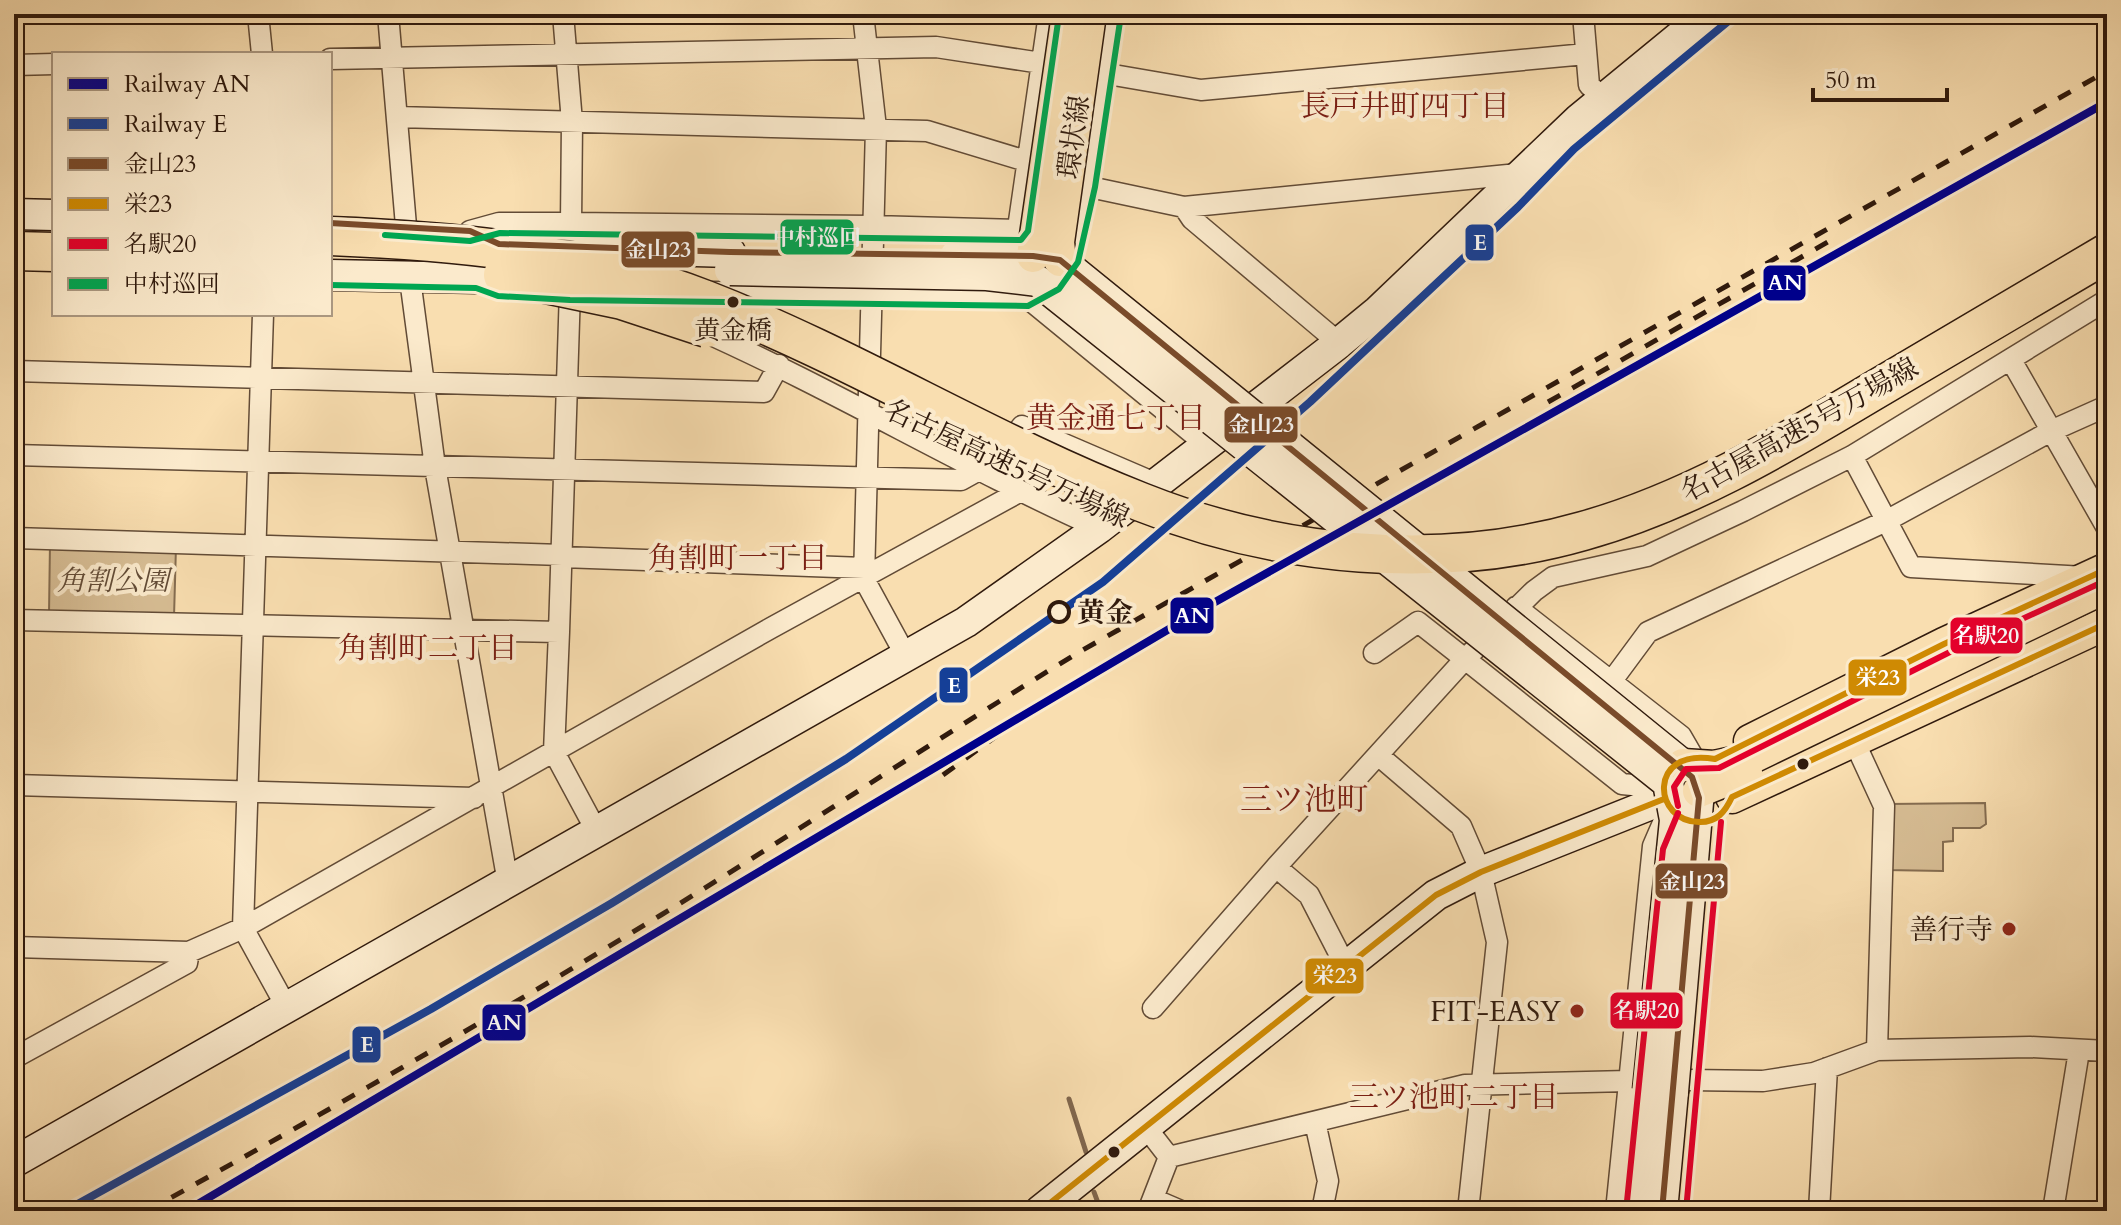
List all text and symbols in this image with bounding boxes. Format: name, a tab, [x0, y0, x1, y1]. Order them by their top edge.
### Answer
legend	[52, 52, 332, 316]
scale bar	[1813, 52, 1947, 102]
text: 50 m	[1825, 64, 1877, 97]
text: Railway AN	[124, 68, 251, 101]
district label: 長戸井町四丁目	[1300, 86, 1510, 127]
street label: 環状線	[1049, 93, 1099, 181]
text: Railway E	[124, 108, 227, 141]
text: 金山23	[124, 148, 197, 181]
text: 栄23	[124, 188, 173, 221]
line badge: 中村巡回	[779, 218, 855, 256]
text: 中村巡回	[773, 223, 861, 253]
line badge: E	[1464, 223, 1495, 262]
text: 名駅20	[124, 228, 197, 261]
text: E	[1473, 228, 1487, 258]
line badge: 金山23	[620, 230, 696, 269]
text: 金山23	[625, 235, 691, 265]
line badge: AN	[1762, 264, 1807, 302]
text: 中村巡回	[124, 268, 220, 301]
text: AN	[1767, 268, 1803, 298]
marker: 黄金橋	[725, 294, 741, 310]
place label: 黄金橋	[694, 313, 772, 348]
street label: 名古屋高速5号万場線	[1674, 349, 1925, 511]
street label: 名古屋高速5号万場線	[878, 390, 1135, 537]
district label: 黄金通七丁目	[1026, 398, 1206, 439]
line badge: 金山23	[1223, 405, 1299, 444]
text: 金山23	[1228, 410, 1294, 440]
district label: 角割町一丁目	[648, 538, 828, 579]
park label: 角割公園	[57, 562, 173, 600]
place label: 黄金	[1077, 594, 1133, 632]
line badge: AN	[1169, 596, 1215, 635]
marker: 黄金	[1048, 601, 1070, 623]
text: AN	[1174, 601, 1210, 631]
line badge: 名駅20	[1949, 616, 2024, 655]
text: 名駅20	[1953, 621, 2019, 651]
district label: 角割町二丁目	[338, 628, 518, 669]
line badge: 栄23	[1847, 658, 1908, 697]
text: 栄23	[1856, 663, 1900, 693]
line badge: E	[938, 666, 969, 704]
text: E	[947, 671, 961, 701]
unlabelled marker	[1795, 756, 1811, 772]
district label: 三ツ池町	[1240, 778, 1368, 822]
line badge: 金山23	[1654, 862, 1729, 900]
text: 金山23	[1659, 867, 1725, 897]
place label: 善行寺	[1909, 911, 1993, 949]
marker: 善行寺	[2000, 920, 2018, 938]
line badge: 栄23	[1304, 957, 1365, 995]
text: 栄23	[1313, 961, 1357, 991]
line badge: 名駅20	[1609, 991, 1684, 1030]
place label: FIT-EASY	[1430, 993, 1561, 1031]
text: 名駅20	[1613, 996, 1679, 1026]
marker: FIT-EASY	[1568, 1002, 1586, 1020]
line badge: AN	[481, 1003, 527, 1042]
text: AN	[486, 1008, 522, 1038]
line badge: E	[351, 1025, 382, 1064]
text: E	[360, 1030, 374, 1060]
district label: 三ツ池町二丁目	[1349, 1077, 1559, 1118]
unlabelled marker	[1106, 1144, 1122, 1160]

